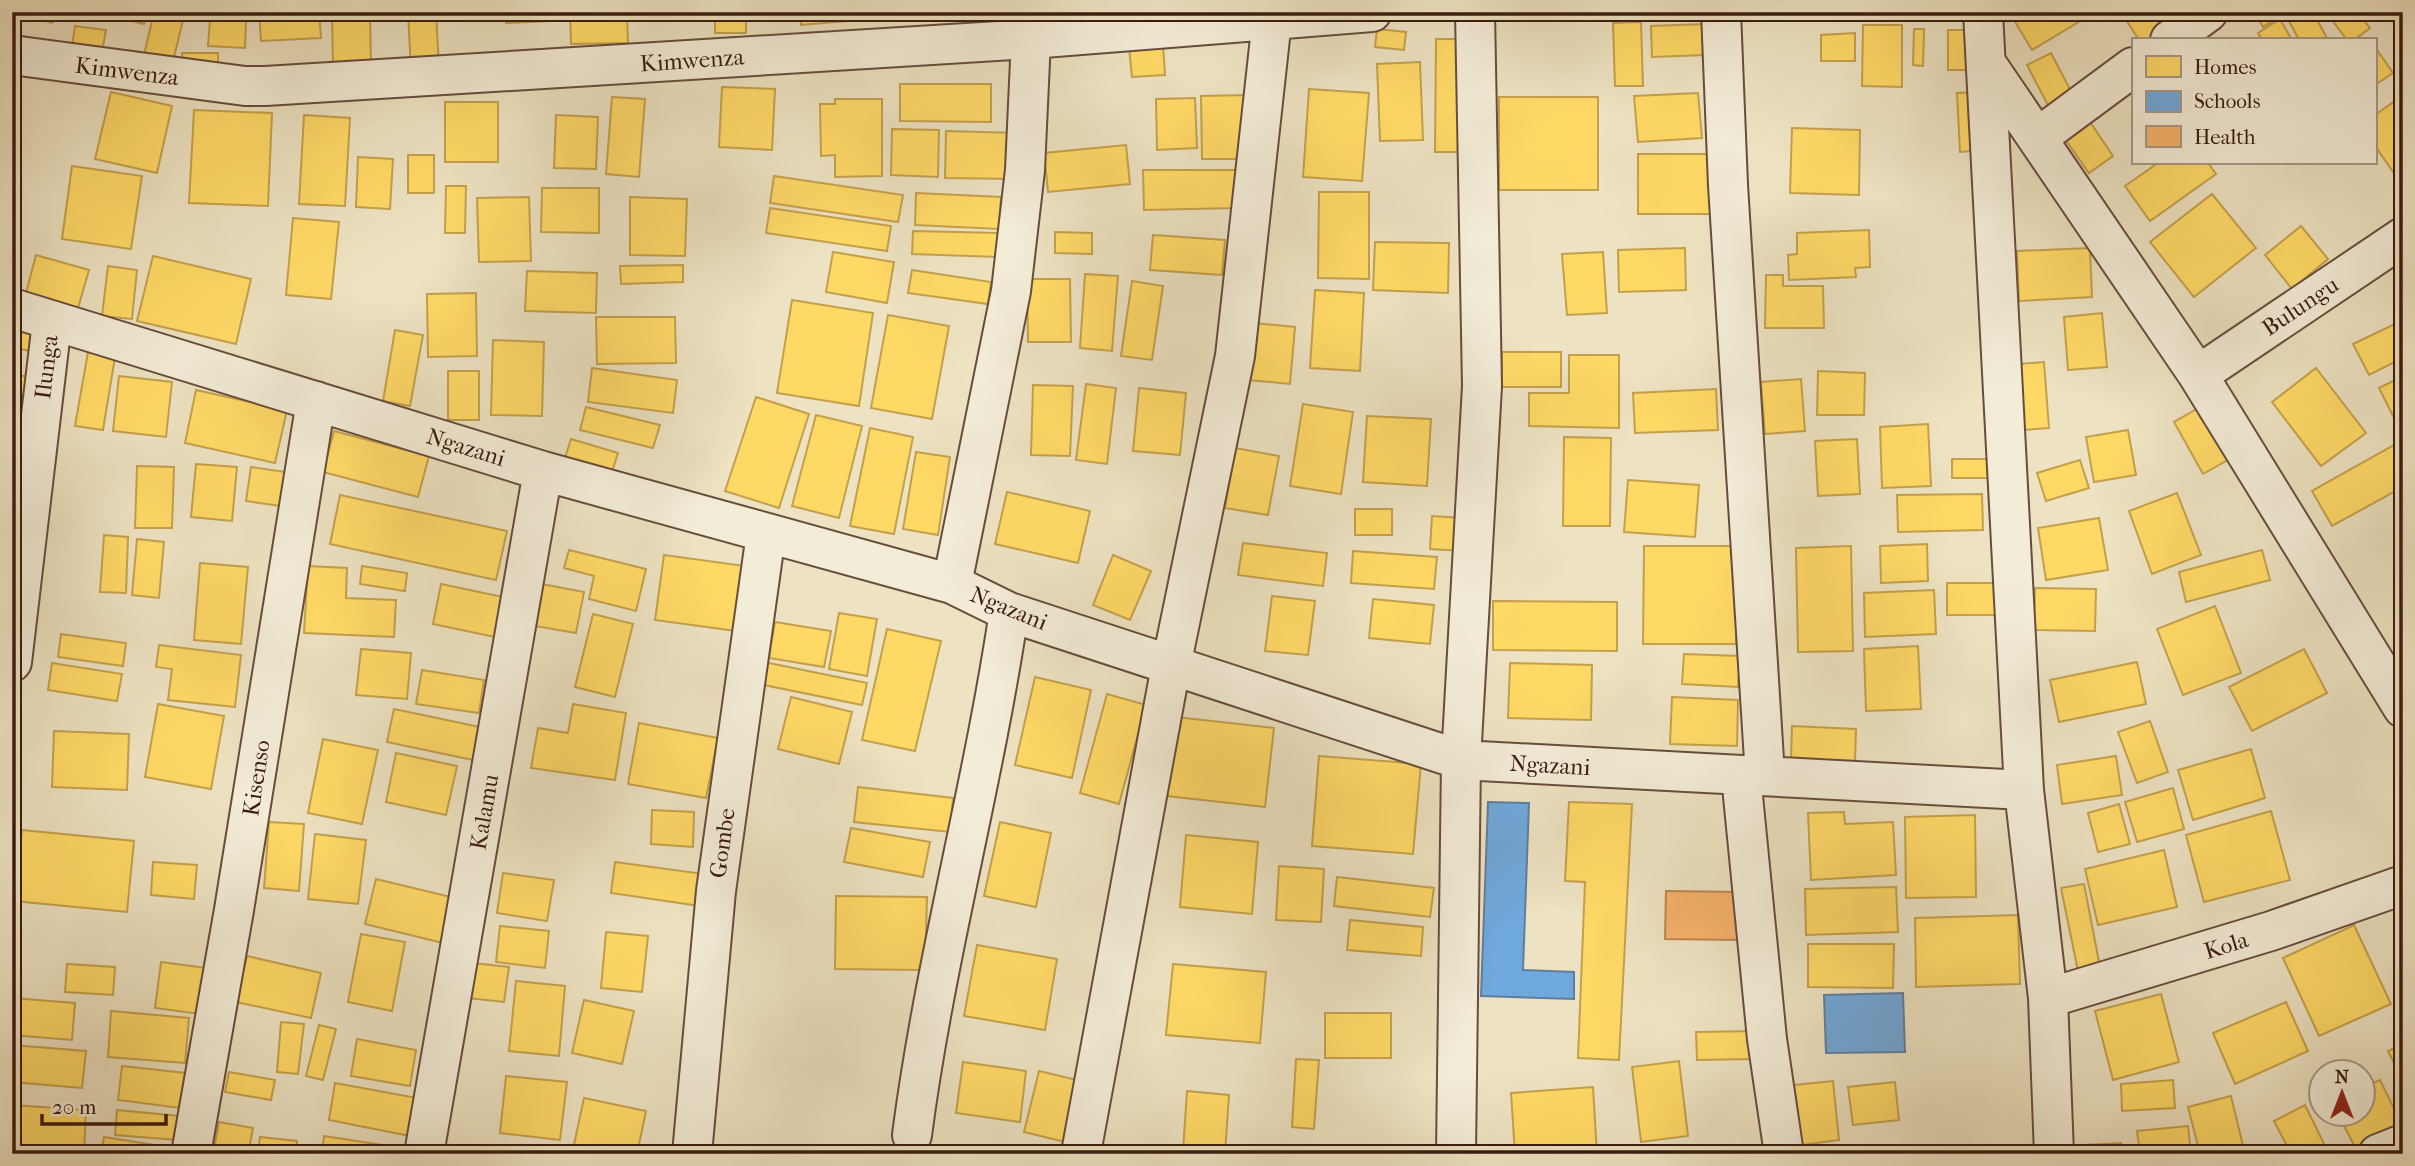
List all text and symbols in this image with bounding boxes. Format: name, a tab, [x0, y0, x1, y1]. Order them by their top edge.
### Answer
legend	[2132, 38, 2376, 164]
street label: Kimwenza	[639, 43, 745, 78]
street label: Kimwenza	[73, 52, 181, 91]
text: Homes	[2194, 55, 2257, 79]
text: Schools	[2194, 89, 2261, 113]
text: Health	[2194, 125, 2256, 149]
street label: Bulungu	[2257, 271, 2344, 342]
street label: Ilunga	[29, 333, 64, 401]
street label: Ngazani	[423, 423, 509, 472]
street label: Ngazani	[966, 581, 1052, 636]
street label: Kisenso	[237, 738, 276, 818]
street label: Ngazani	[1509, 750, 1591, 781]
street label: Kalamu	[465, 772, 504, 852]
street label: Gombe	[704, 806, 741, 880]
street label: Kola	[2201, 926, 2252, 965]
north arrow	[2306, 1058, 2376, 1128]
text: N	[2335, 1066, 2350, 1088]
scale bar	[42, 1082, 166, 1126]
text: 20 m	[52, 1095, 97, 1119]

